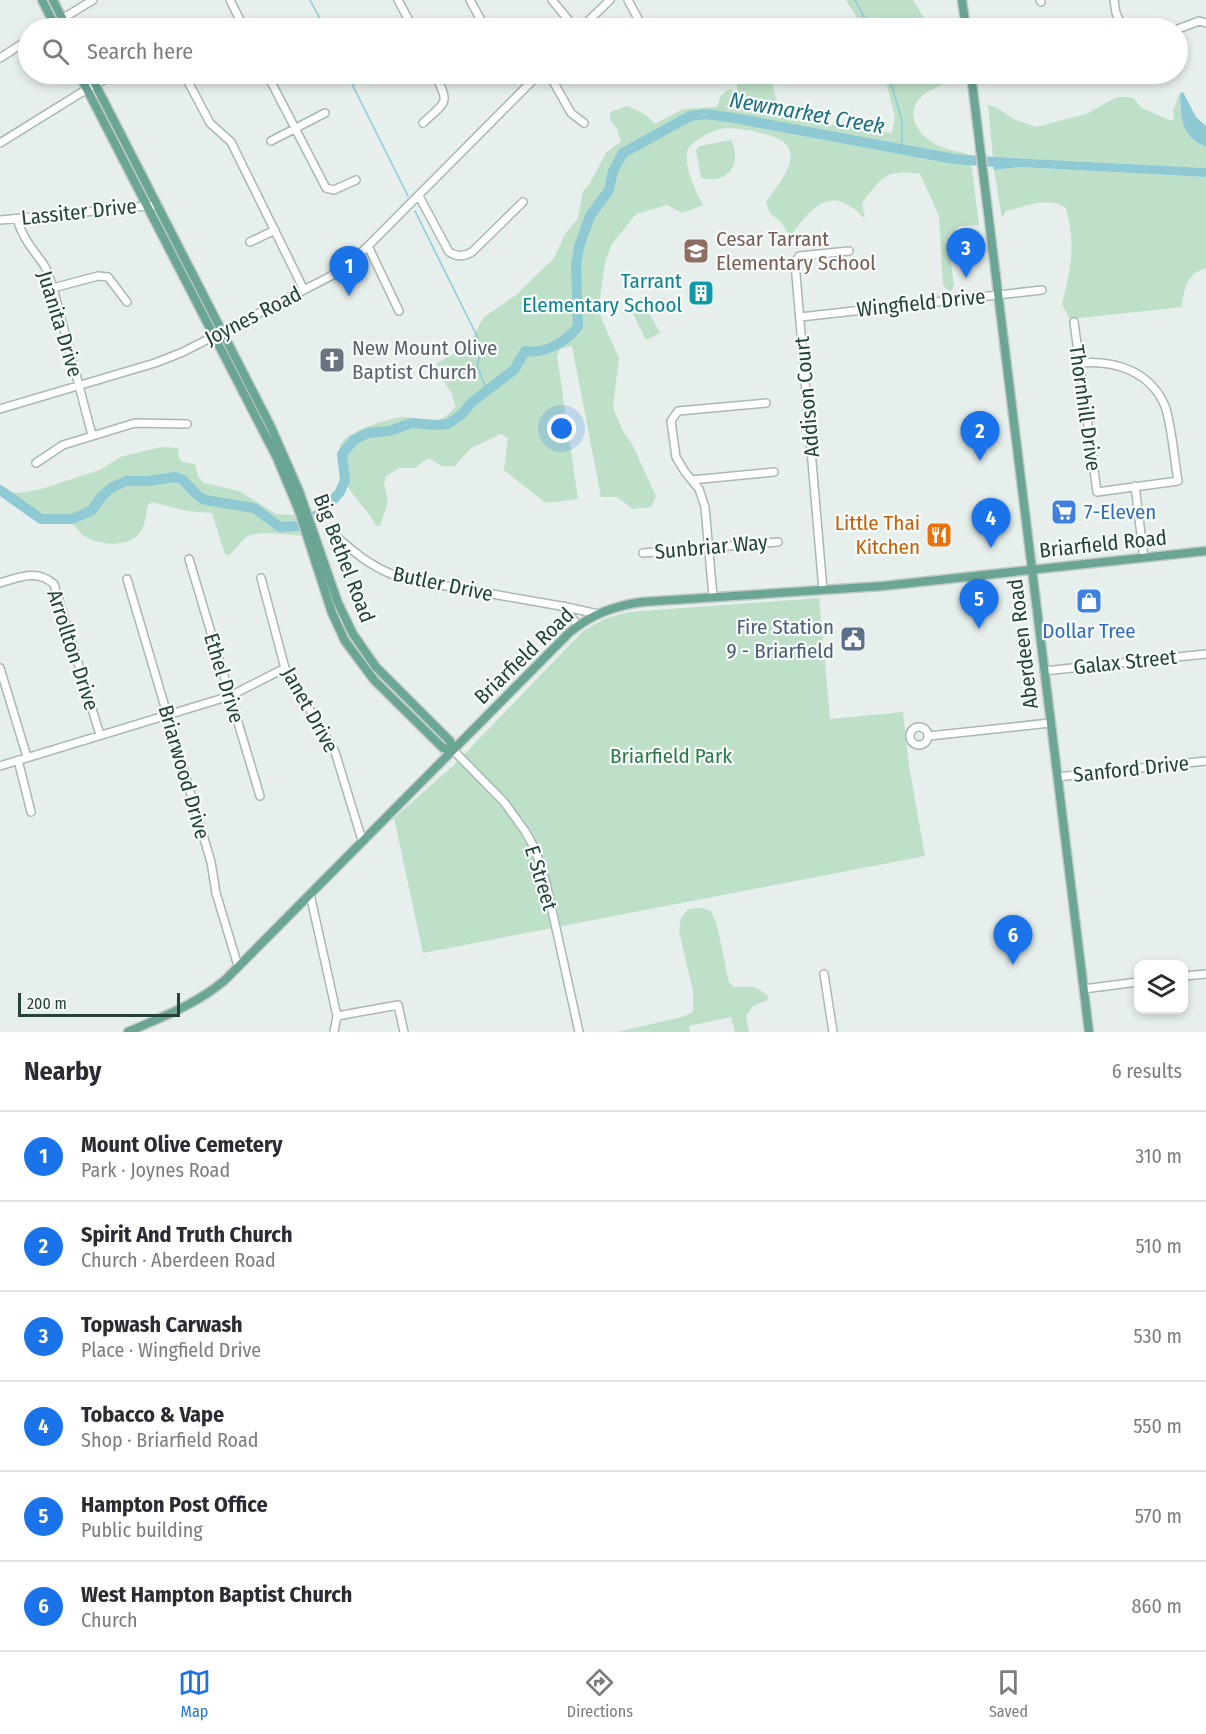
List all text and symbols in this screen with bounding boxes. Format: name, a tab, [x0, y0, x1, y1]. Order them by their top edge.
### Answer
search box	[18, 18, 1188, 84]
icon: search	[39, 35, 72, 68]
text: Search here	[87, 38, 193, 65]
water label: Newmarket Creek	[727, 86, 887, 140]
street label: Lassiter Drive	[20, 193, 138, 231]
place label: Cesar Tarrant Elementary School	[716, 226, 876, 276]
pin: 3	[946, 228, 986, 278]
school or university icon: Cesar Tarrant Elementary School	[681, 236, 711, 266]
pin: 1	[330, 246, 368, 296]
street label: Juanita Drive	[32, 268, 88, 380]
place label: Tarrant Elementary School	[522, 268, 682, 318]
building icon: Tarrant Elementary School	[686, 278, 716, 308]
street label: Joynes Road	[200, 281, 306, 351]
street label: Wingfield Drive	[855, 283, 987, 323]
place label: New Mount Olive Baptist Church	[352, 335, 497, 385]
street label: Addison Court	[789, 335, 825, 459]
street label: Thornhill Drive	[1063, 343, 1107, 473]
church icon: New Mount Olive Baptist Church	[317, 345, 347, 375]
pin: 2	[960, 412, 1000, 461]
your location	[547, 414, 576, 443]
street label: Big Bethel Road	[308, 490, 380, 626]
supermarket icon: 7-Eleven	[1049, 497, 1079, 527]
pin: 4	[972, 498, 1010, 548]
place label: 7-Eleven	[1084, 499, 1156, 525]
place label: Little Thai Kitchen	[835, 510, 920, 560]
restaurant icon: Little Thai Kitchen	[924, 520, 954, 550]
street label: Briarfield Road	[1038, 524, 1168, 564]
street label: Sunbriar Way	[653, 529, 769, 565]
street label: Butler Drive	[391, 561, 495, 607]
street label: Aberdeen Road	[1002, 577, 1044, 711]
pin: 5	[960, 580, 998, 629]
street label: Arrollton Drive	[41, 586, 105, 714]
shop icon: Dollar Tree	[1074, 586, 1104, 616]
street label: Briarfield Road	[469, 602, 579, 710]
place label: Fire Station 9 - Briarfield	[726, 614, 834, 664]
place label: Dollar Tree	[1042, 618, 1136, 644]
public building icon: Fire Station 9 - Briarfield	[838, 624, 868, 654]
street label: Ethel Drive	[198, 630, 250, 726]
street label: Galax Street	[1072, 644, 1178, 680]
street label: Janet Drive	[276, 663, 344, 757]
street label: Briarwood Drive	[152, 702, 216, 842]
park label: Briarfield Park	[610, 743, 732, 769]
street label: Sanford Drive	[1072, 750, 1190, 788]
street label: E Street	[519, 842, 563, 914]
pin: 6	[994, 916, 1032, 965]
map controls	[1134, 960, 1188, 1014]
button: layers	[1134, 960, 1188, 1014]
scale bar	[18, 990, 180, 1018]
text: 200 m	[27, 994, 67, 1013]
text: Nearby	[24, 1056, 101, 1087]
text: 6 results	[1112, 1059, 1182, 1083]
text: Mount Olive Cemetery	[81, 1131, 283, 1158]
text: 1	[39, 1144, 48, 1168]
text: 310 m	[1135, 1144, 1182, 1168]
text: Park · Joynes Road	[81, 1158, 230, 1182]
text: Spirit And Truth Church	[81, 1221, 292, 1248]
text: 2	[39, 1234, 48, 1258]
text: 510 m	[1136, 1234, 1182, 1258]
text: Church · Aberdeen Road	[81, 1248, 276, 1272]
text: Topwash Carwash	[81, 1311, 243, 1338]
text: 3	[39, 1324, 48, 1348]
text: 530 m	[1133, 1324, 1182, 1348]
text: Place · Wingfield Drive	[81, 1338, 261, 1362]
text: Tobacco & Vape	[81, 1401, 224, 1428]
text: 4	[38, 1414, 49, 1438]
text: 550 m	[1133, 1414, 1182, 1438]
text: Shop · Briarfield Road	[81, 1428, 258, 1452]
text: Hampton Post Office	[81, 1491, 268, 1518]
text: 5	[39, 1504, 48, 1528]
text: 570 m	[1135, 1504, 1182, 1528]
text: Public building	[81, 1518, 203, 1542]
text: West Hampton Baptist Church	[81, 1581, 352, 1608]
text: 6	[38, 1594, 49, 1618]
text: 860 m	[1132, 1594, 1182, 1618]
text: Church	[81, 1608, 137, 1632]
tab: Map	[178, 1666, 211, 1721]
tab: Directions	[567, 1666, 633, 1721]
tab: Saved	[989, 1666, 1028, 1721]

